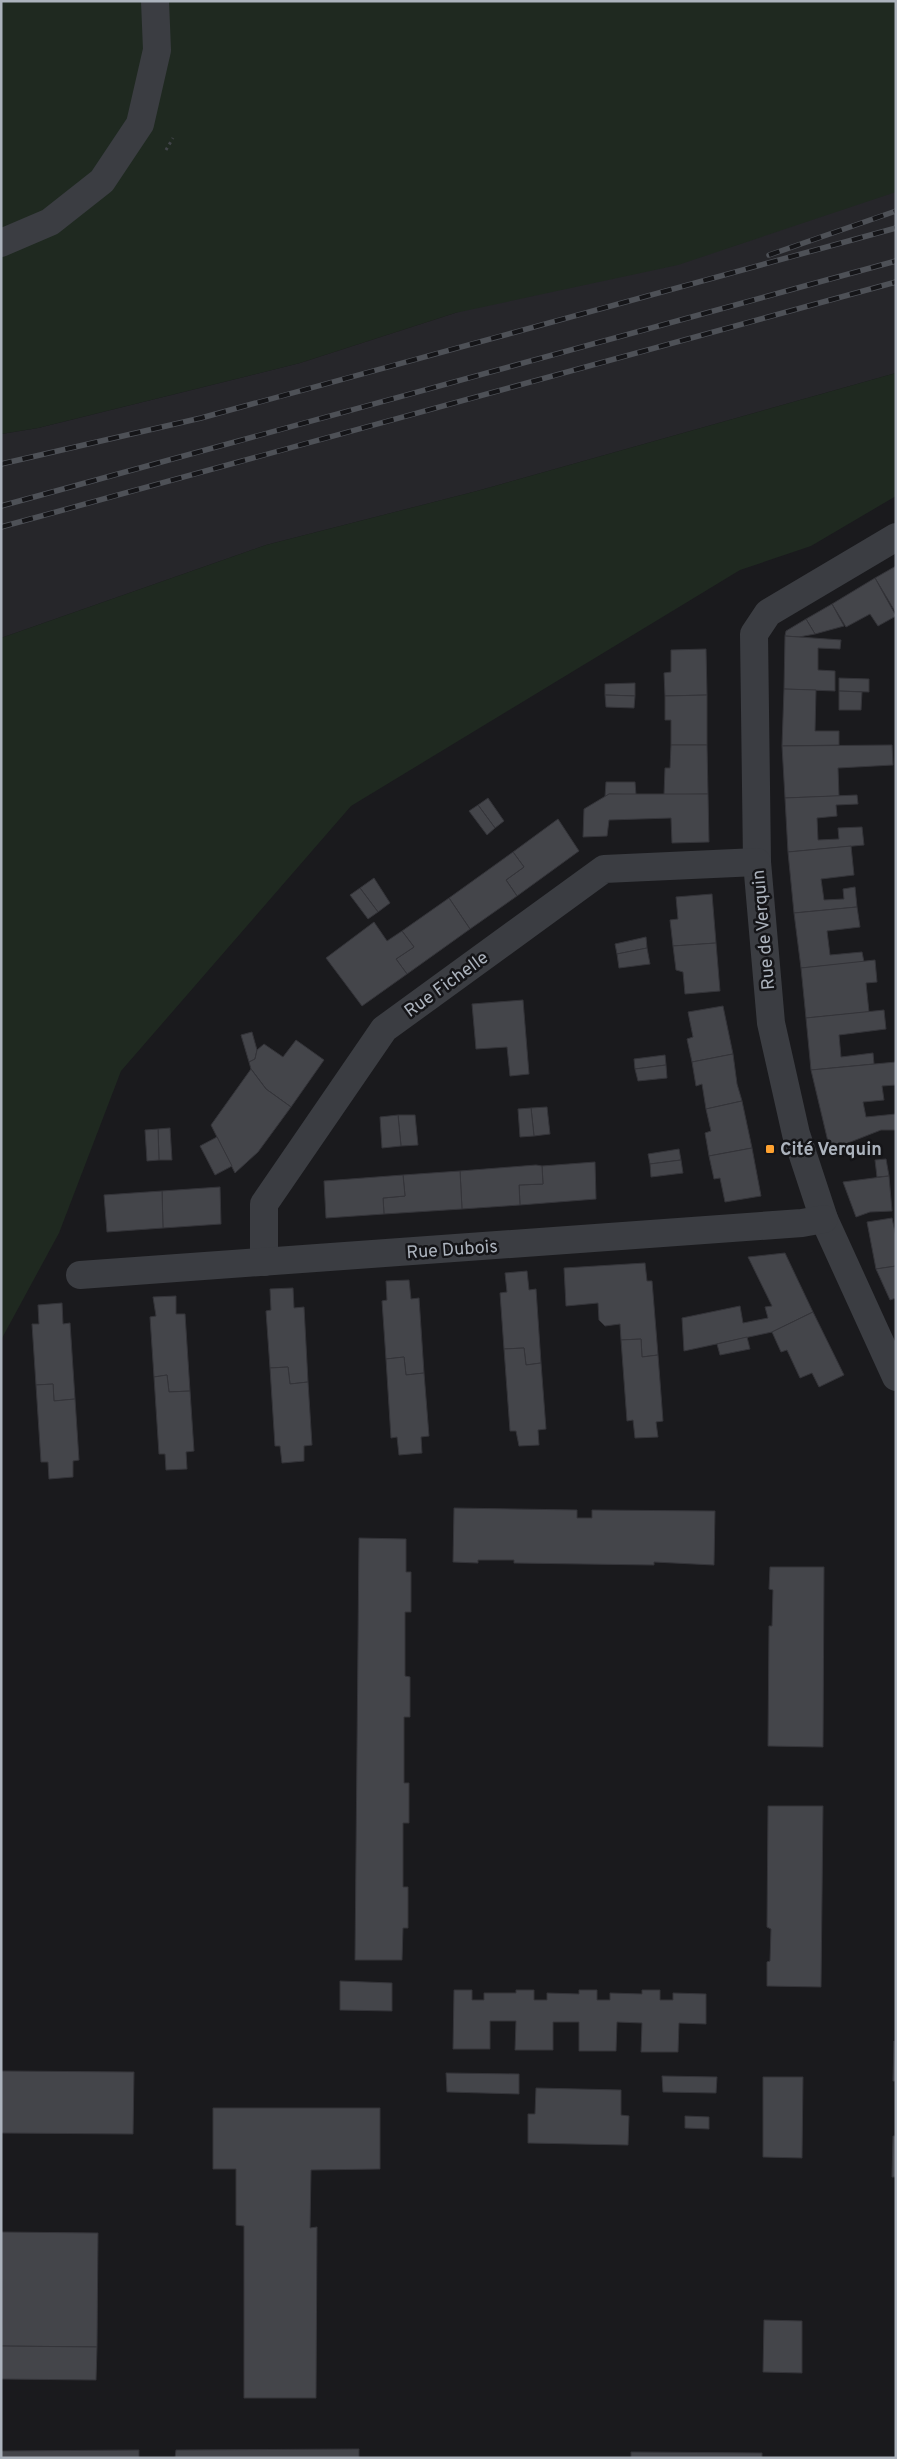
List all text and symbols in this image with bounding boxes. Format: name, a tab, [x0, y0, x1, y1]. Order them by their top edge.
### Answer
street label: Rue de Verquin	[748, 869, 781, 991]
street label: Rue Fichelle	[400, 947, 494, 1023]
place label: Cité Verquin	[780, 1139, 882, 1162]
marker: Cité Verquin	[764, 1143, 776, 1155]
street label: Rue Dubois	[406, 1236, 499, 1265]

